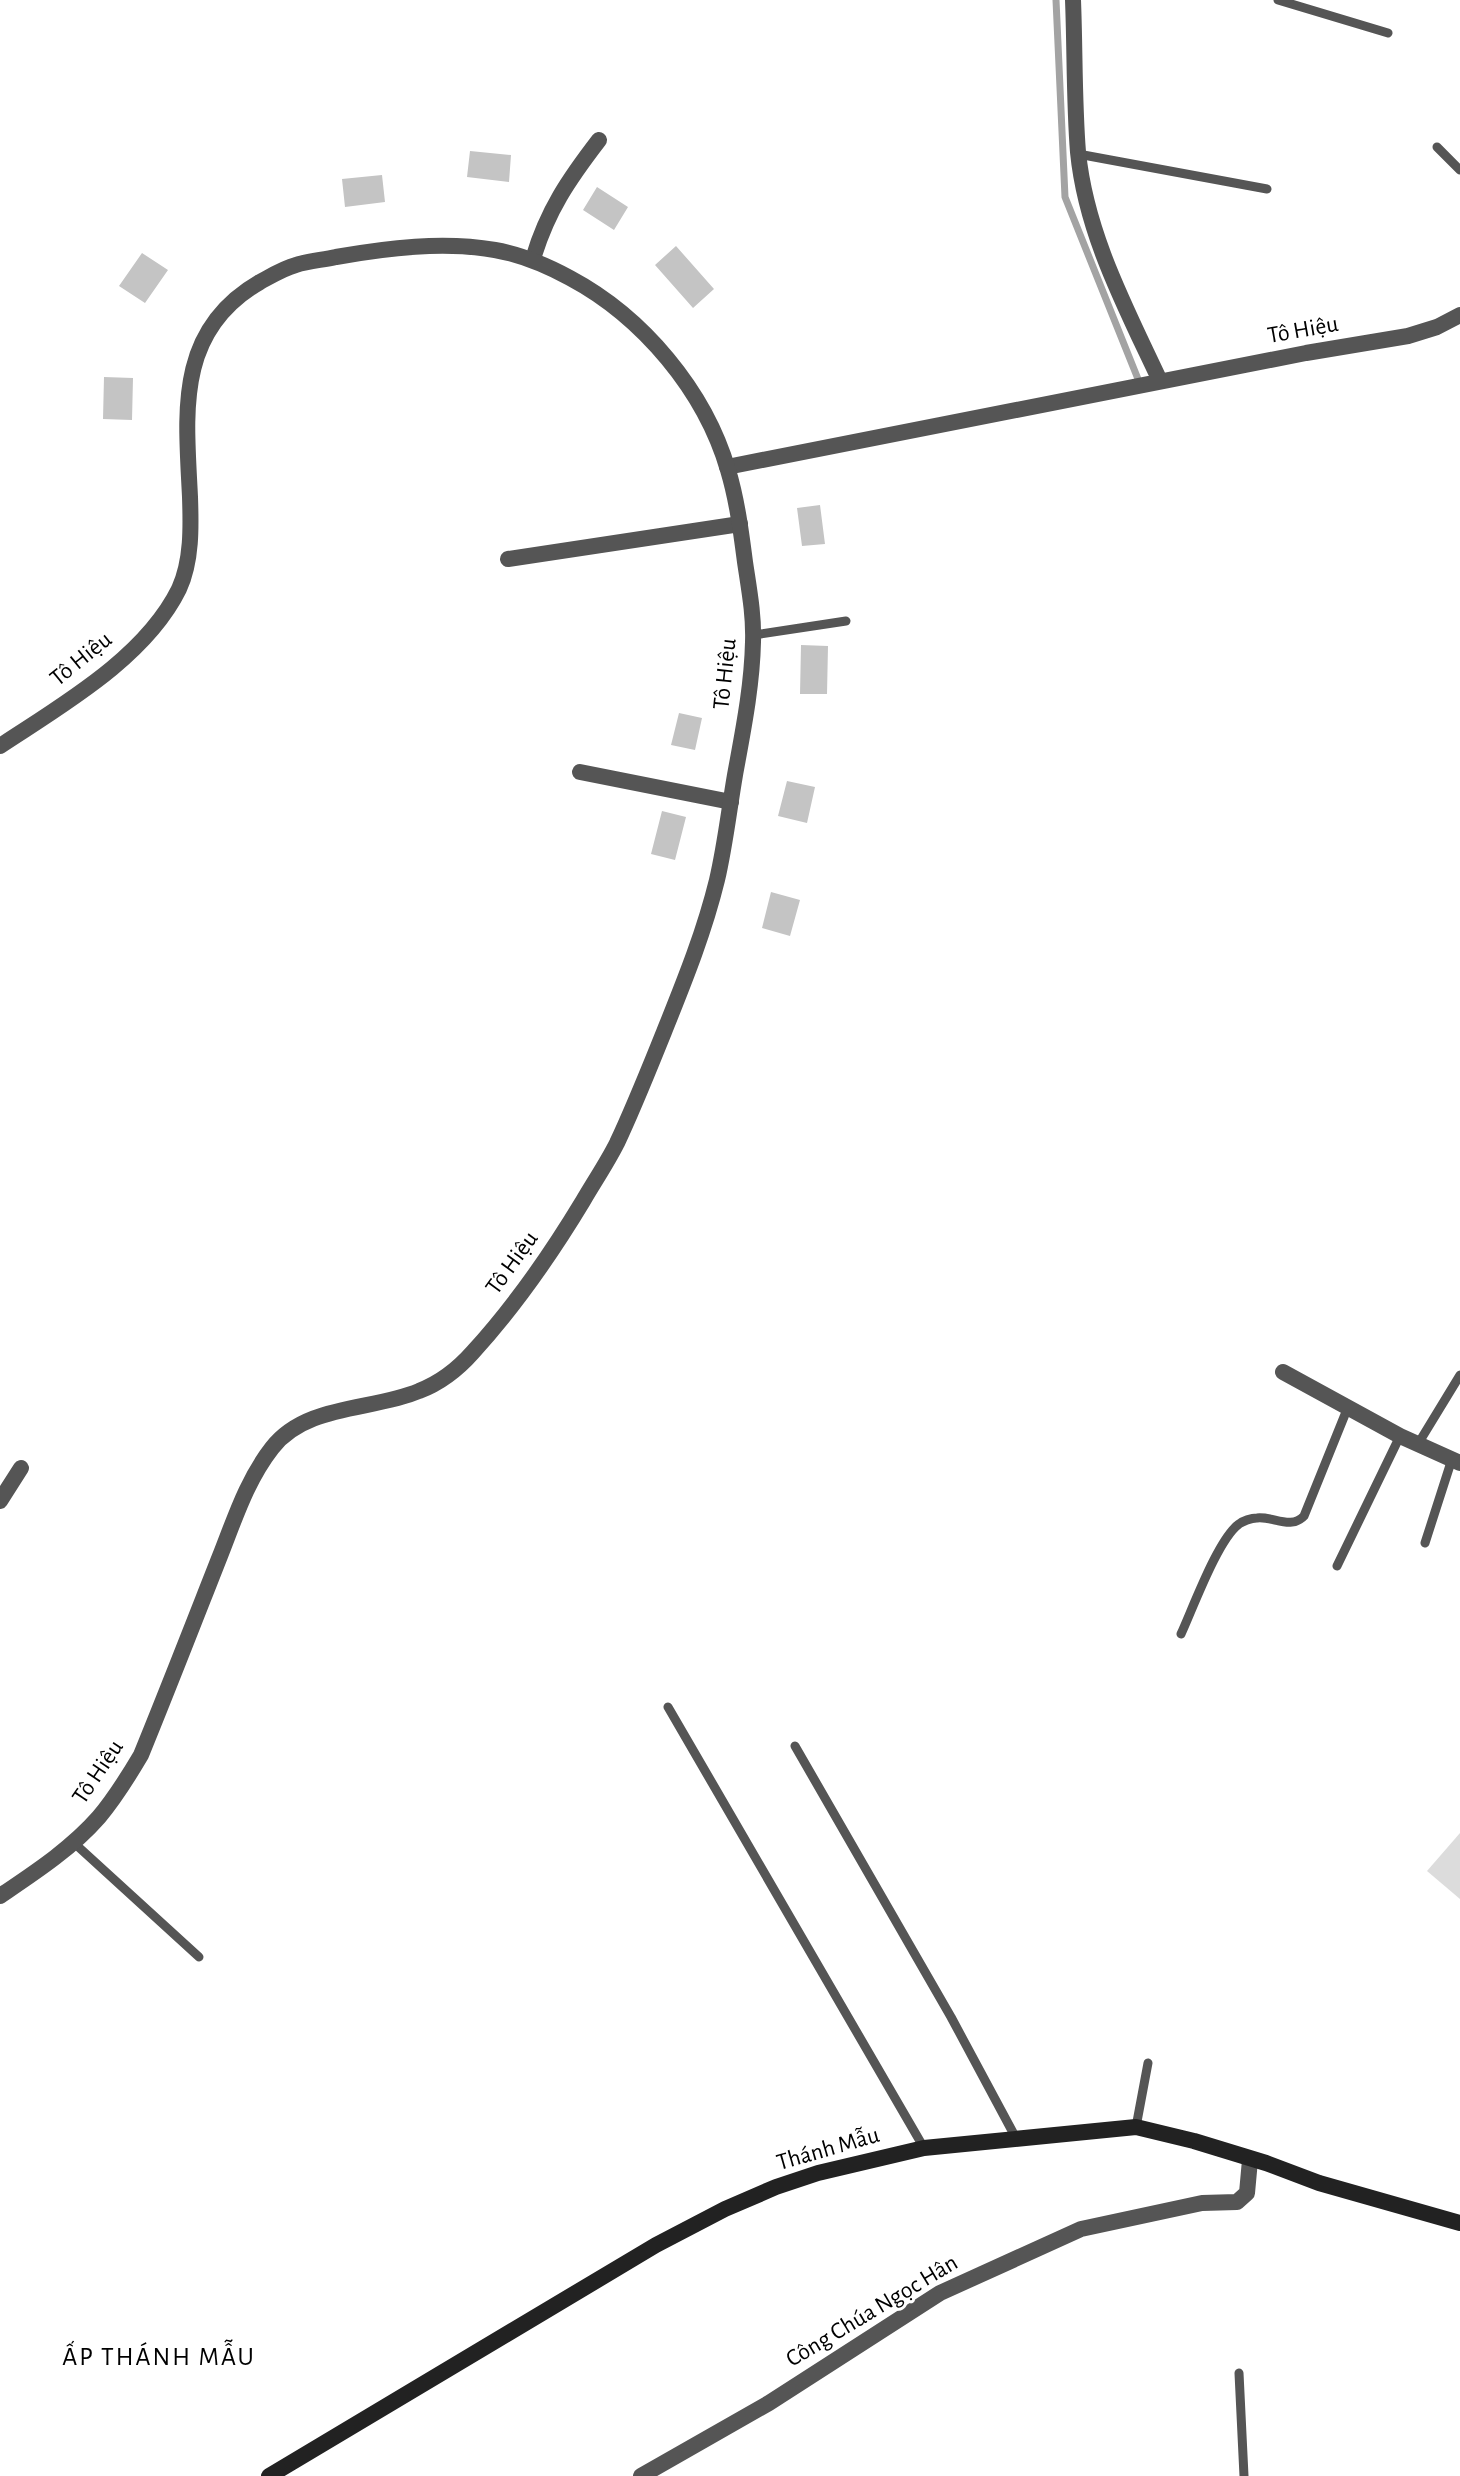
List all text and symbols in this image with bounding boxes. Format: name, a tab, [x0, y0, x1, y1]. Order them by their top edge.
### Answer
street label: Tô Hiệu	[1266, 312, 1340, 348]
street label: Tô Hiệu	[46, 627, 116, 691]
street label: Tô Hiệu	[709, 637, 741, 711]
street label: Tô Hiệu	[481, 1227, 543, 1299]
street label: Tô Hiệu	[68, 1736, 128, 1808]
street label: Thánh Mẫu	[774, 2122, 882, 2175]
street label: Công Chúa Ngọc Hân	[782, 2250, 962, 2372]
district label: ẤP THÁNH MẪU	[62, 2339, 256, 2370]

